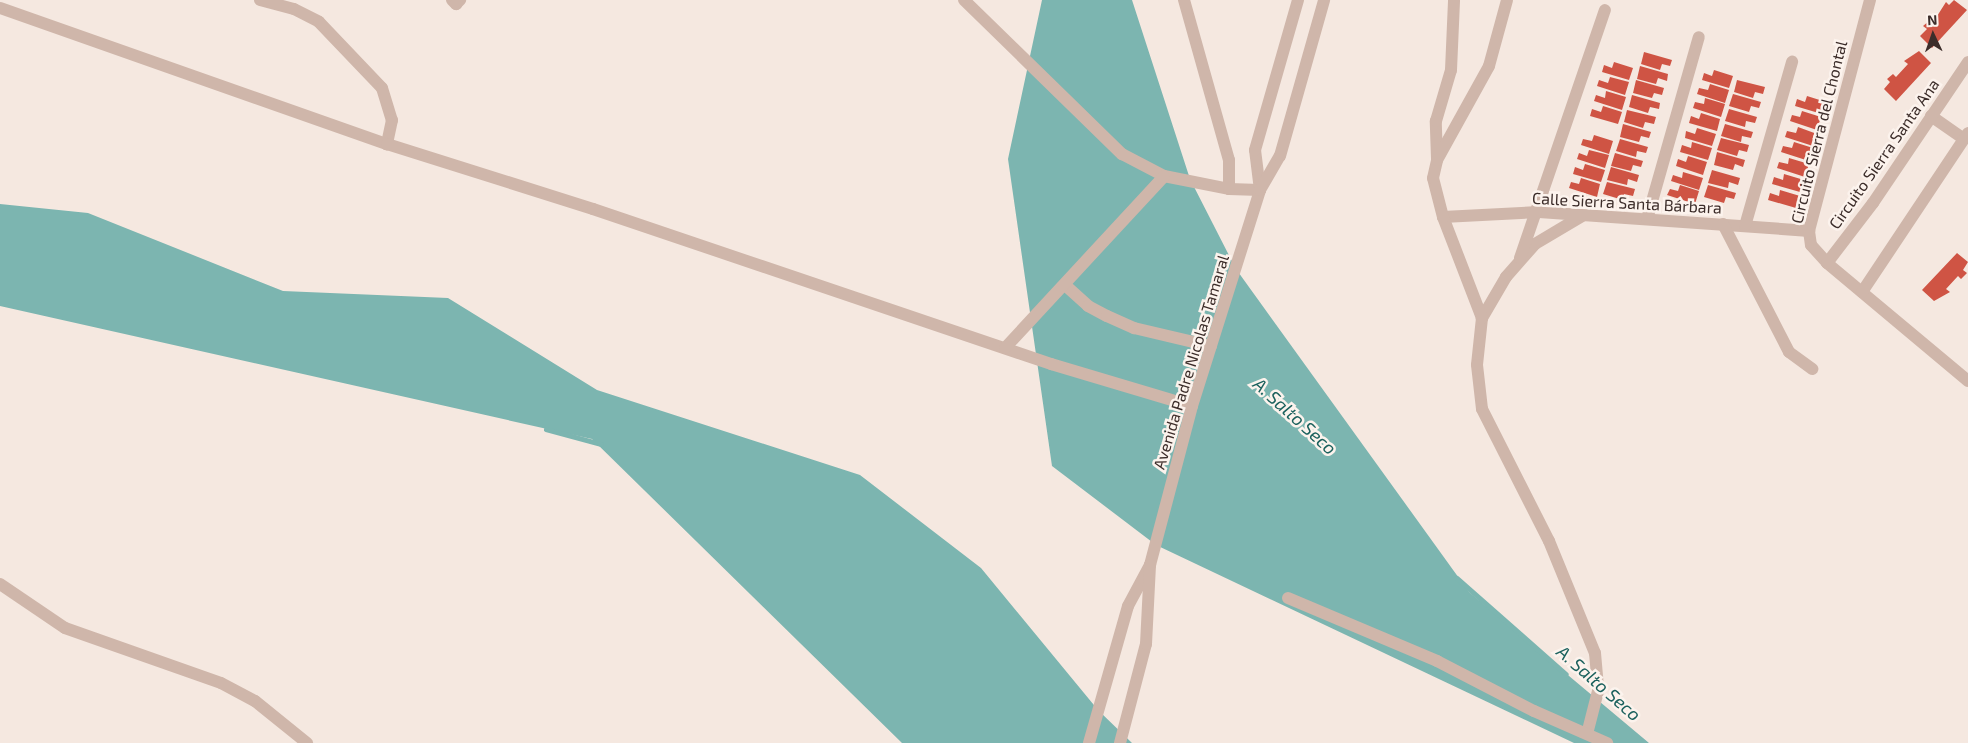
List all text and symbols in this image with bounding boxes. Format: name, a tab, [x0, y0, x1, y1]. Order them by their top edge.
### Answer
north arrow	[1908, 10, 1958, 60]
text: N	[1927, 11, 1938, 28]
street label: Circuito Sierra del Chontal	[1787, 38, 1851, 226]
street label: Circuito Sierra Santa Ana	[1825, 75, 1943, 233]
street label: Calle Sierra Santa Bárbara	[1532, 188, 1722, 218]
street label: Avenida Padre Nicolas Tamaral	[1149, 252, 1233, 472]
water label: A. Salto Seco	[1249, 373, 1341, 459]
water label: A. Salto Seco	[1553, 641, 1645, 725]

